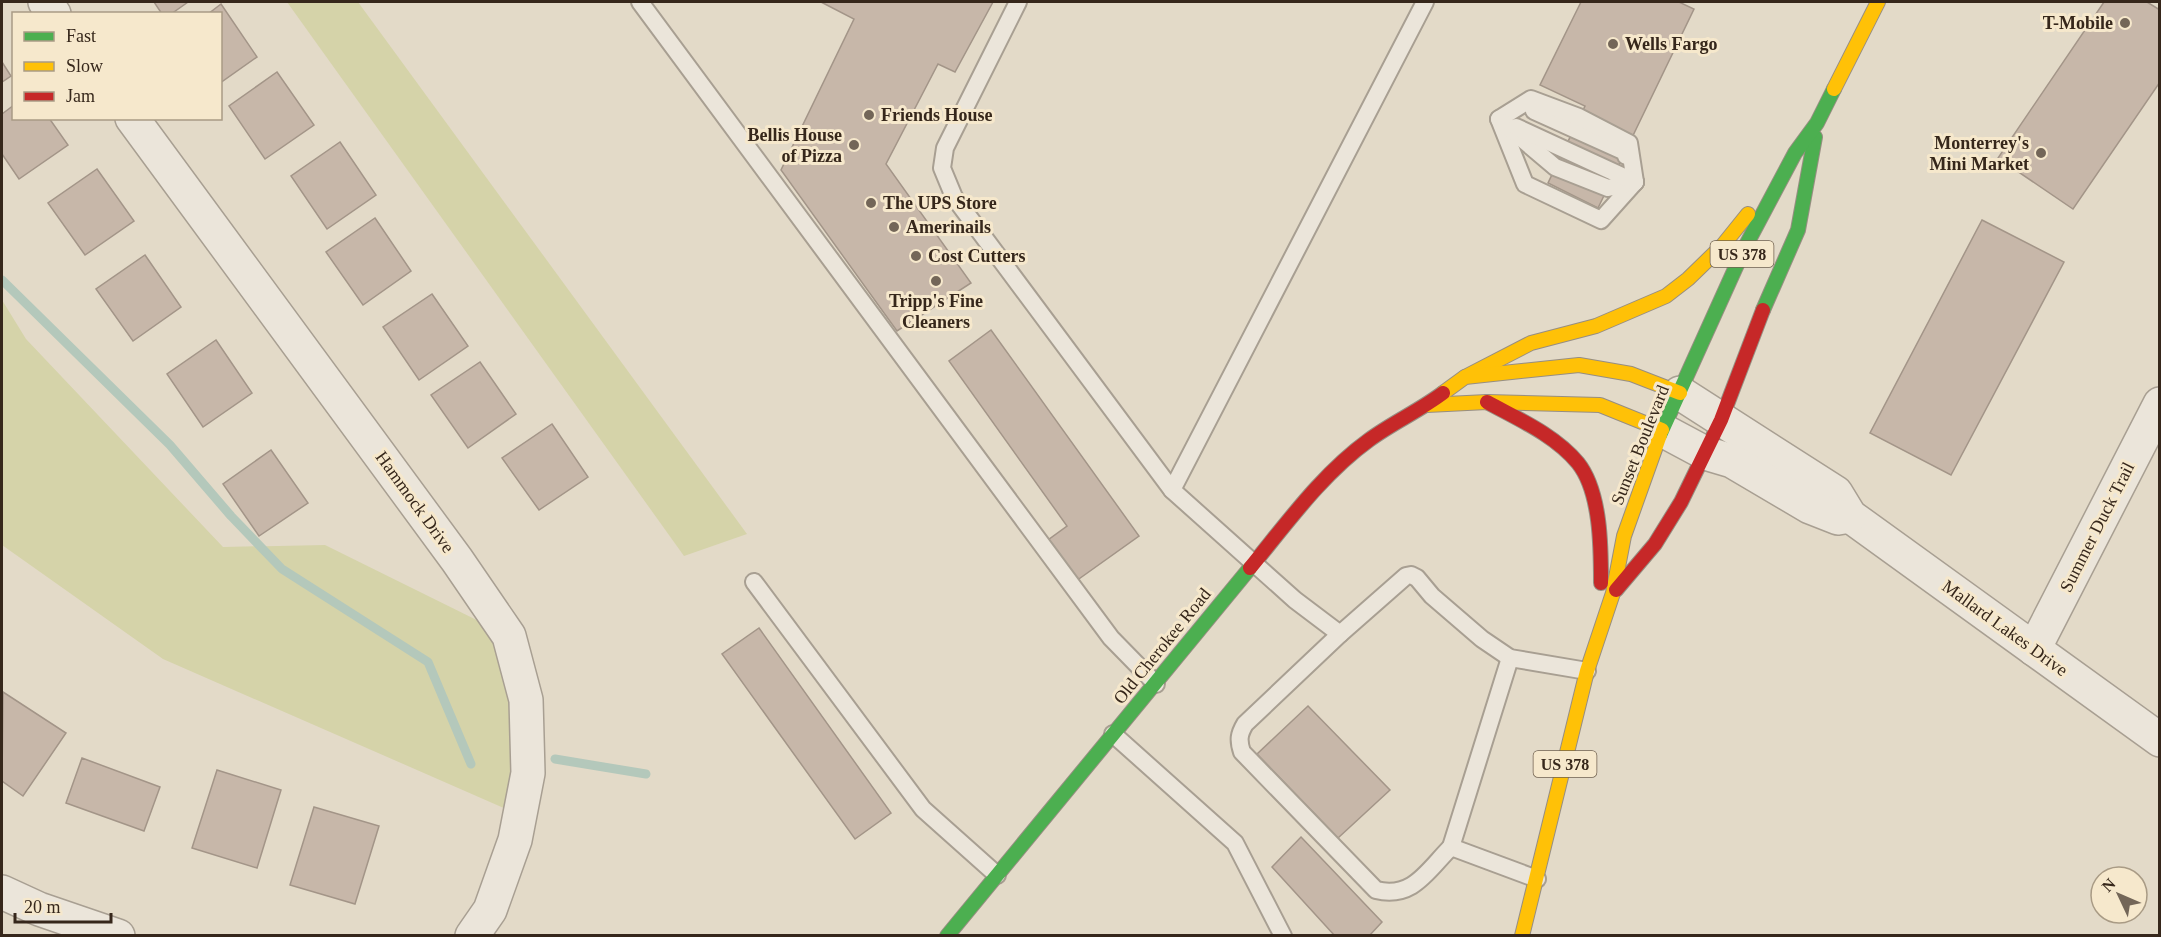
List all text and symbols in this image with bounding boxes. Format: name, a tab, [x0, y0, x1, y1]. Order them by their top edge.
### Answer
legend	[12, 12, 222, 120]
place label: T-Mobile	[2043, 13, 2113, 33]
marker: T-Mobile	[2118, 16, 2132, 30]
text: Fast	[66, 26, 96, 46]
place label: Wells Fargo	[1625, 34, 1718, 54]
marker: Wells Fargo	[1606, 37, 1620, 51]
text: Slow	[66, 56, 103, 76]
text: Jam	[66, 86, 95, 106]
place label: Friends House	[881, 105, 993, 125]
marker: Friends House	[862, 108, 876, 122]
place label: Bellis House of Pizza	[747, 125, 842, 166]
place label: Monterrey's Mini Market	[1930, 133, 2029, 174]
marker: Bellis House of Pizza	[847, 138, 861, 152]
marker: Monterrey's Mini Market	[2034, 146, 2048, 160]
place label: The UPS Store	[883, 193, 997, 213]
marker: The UPS Store	[864, 196, 878, 210]
place label: Amerinails	[906, 217, 991, 237]
marker: Amerinails	[887, 220, 901, 234]
road number: US 378	[1710, 241, 1774, 267]
place label: Cost Cutters	[928, 246, 1025, 266]
marker: Cost Cutters	[909, 249, 923, 263]
marker: Tripp's Fine Cleaners	[929, 274, 943, 288]
place label: Tripp's Fine Cleaners	[889, 291, 983, 332]
street label: Sunset Boulevard	[1607, 382, 1673, 508]
street label: Hammock Drive	[372, 447, 458, 557]
street label: Summer Duck Trail	[2056, 459, 2138, 595]
street label: Mallard Lakes Drive	[1938, 576, 2072, 680]
street label: Old Cherokee Road	[1109, 584, 1215, 708]
road number: US 378	[1534, 751, 1596, 777]
north arrow	[2089, 865, 2149, 925]
text: N	[2098, 875, 2119, 895]
scale bar	[15, 886, 111, 924]
text: 20 m	[24, 897, 61, 917]

